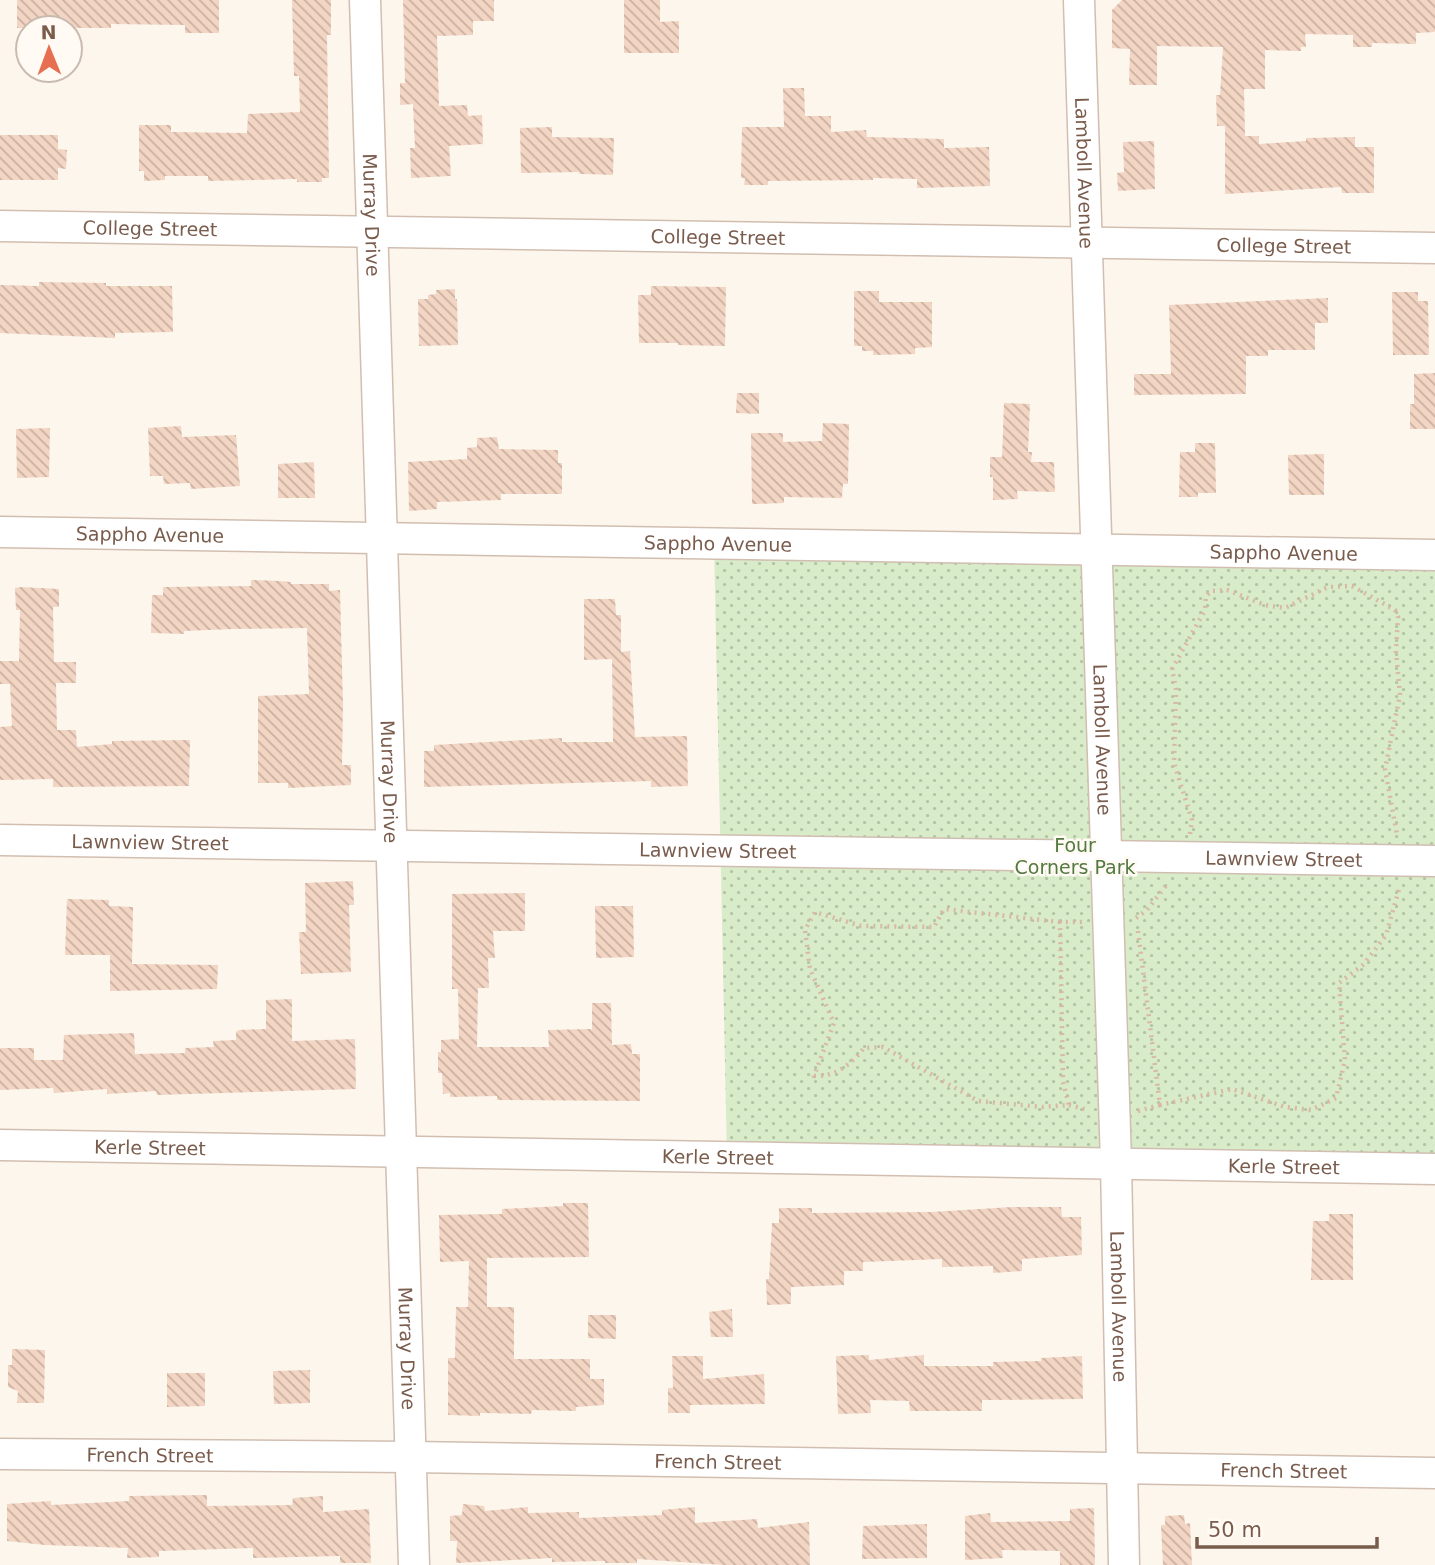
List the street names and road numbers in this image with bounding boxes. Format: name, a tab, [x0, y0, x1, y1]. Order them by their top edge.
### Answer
street label: Lamboll Avenue	[1071, 97, 1098, 249]
street label: Murray Drive	[359, 153, 385, 277]
street label: College Street	[82, 216, 218, 240]
street label: College Street	[650, 225, 785, 249]
street label: College Street	[1216, 234, 1351, 258]
street label: Sappho Avenue	[76, 522, 224, 547]
street label: Sappho Avenue	[644, 531, 792, 556]
street label: Sappho Avenue	[1210, 540, 1358, 565]
street label: Lamboll Avenue	[1089, 663, 1116, 816]
street label: Murray Drive	[377, 720, 402, 844]
street label: Lawnview Street	[71, 830, 229, 854]
street label: Lawnview Street	[639, 838, 797, 863]
street label: Lawnview Street	[1205, 847, 1363, 871]
street label: Kerle Street	[94, 1136, 206, 1159]
street label: Kerle Street	[662, 1145, 774, 1169]
street label: Kerle Street	[1228, 1155, 1340, 1178]
street label: Lamboll Avenue	[1106, 1230, 1131, 1382]
street label: Murray Drive	[394, 1286, 420, 1410]
street label: French Street	[86, 1444, 214, 1467]
street label: French Street	[654, 1450, 782, 1474]
street label: French Street	[1220, 1459, 1348, 1483]

